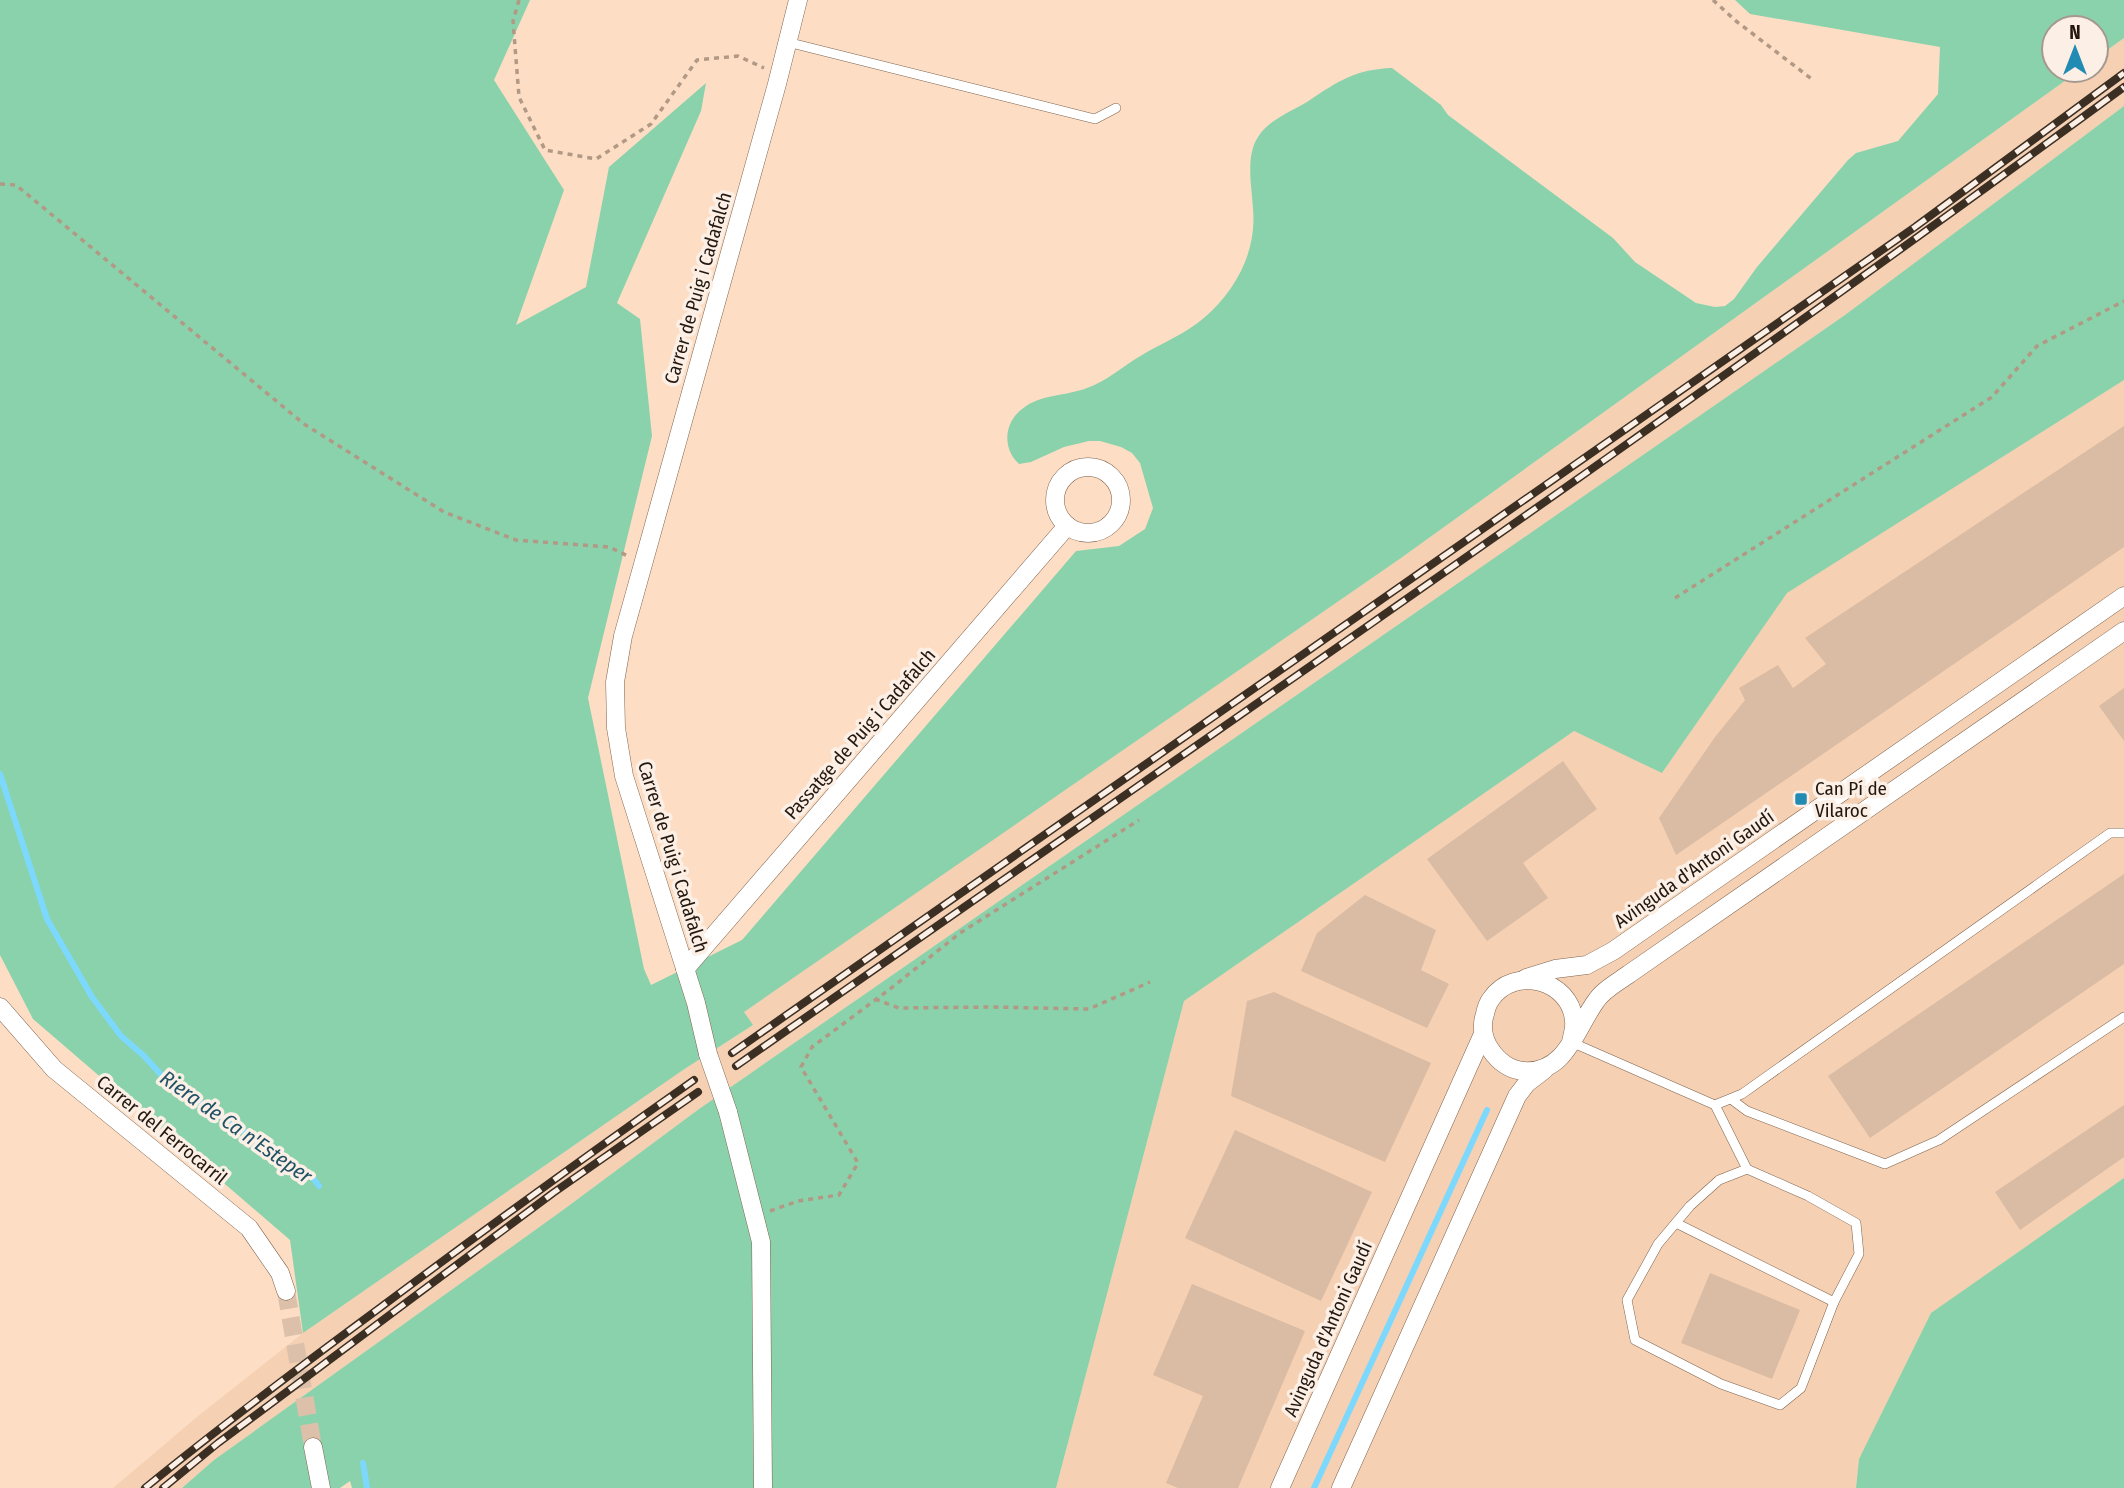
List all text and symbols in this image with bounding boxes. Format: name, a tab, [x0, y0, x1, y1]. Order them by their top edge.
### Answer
north arrow	[2040, 14, 2110, 84]
text: N	[2069, 21, 2081, 44]
street label: Carrer de Puig i Cadafalch	[660, 189, 736, 387]
street label: Passatge de Puig i Cadafalch	[780, 644, 940, 824]
street label: Carrer de Puig i Cadafalch	[633, 759, 713, 955]
place label: Can Pí de Vilaroc	[1815, 777, 1887, 822]
marker: Can Pí de Vilaroc	[1793, 791, 1809, 807]
street label: Avinguda d'Antoni Gaudí	[1610, 805, 1779, 933]
water label: Riera de Ca n'Esteper	[155, 1065, 317, 1189]
street label: Carrer del Ferrocarril	[92, 1070, 232, 1190]
street label: Avinguda d'Antoni Gaudí	[1279, 1237, 1377, 1420]

